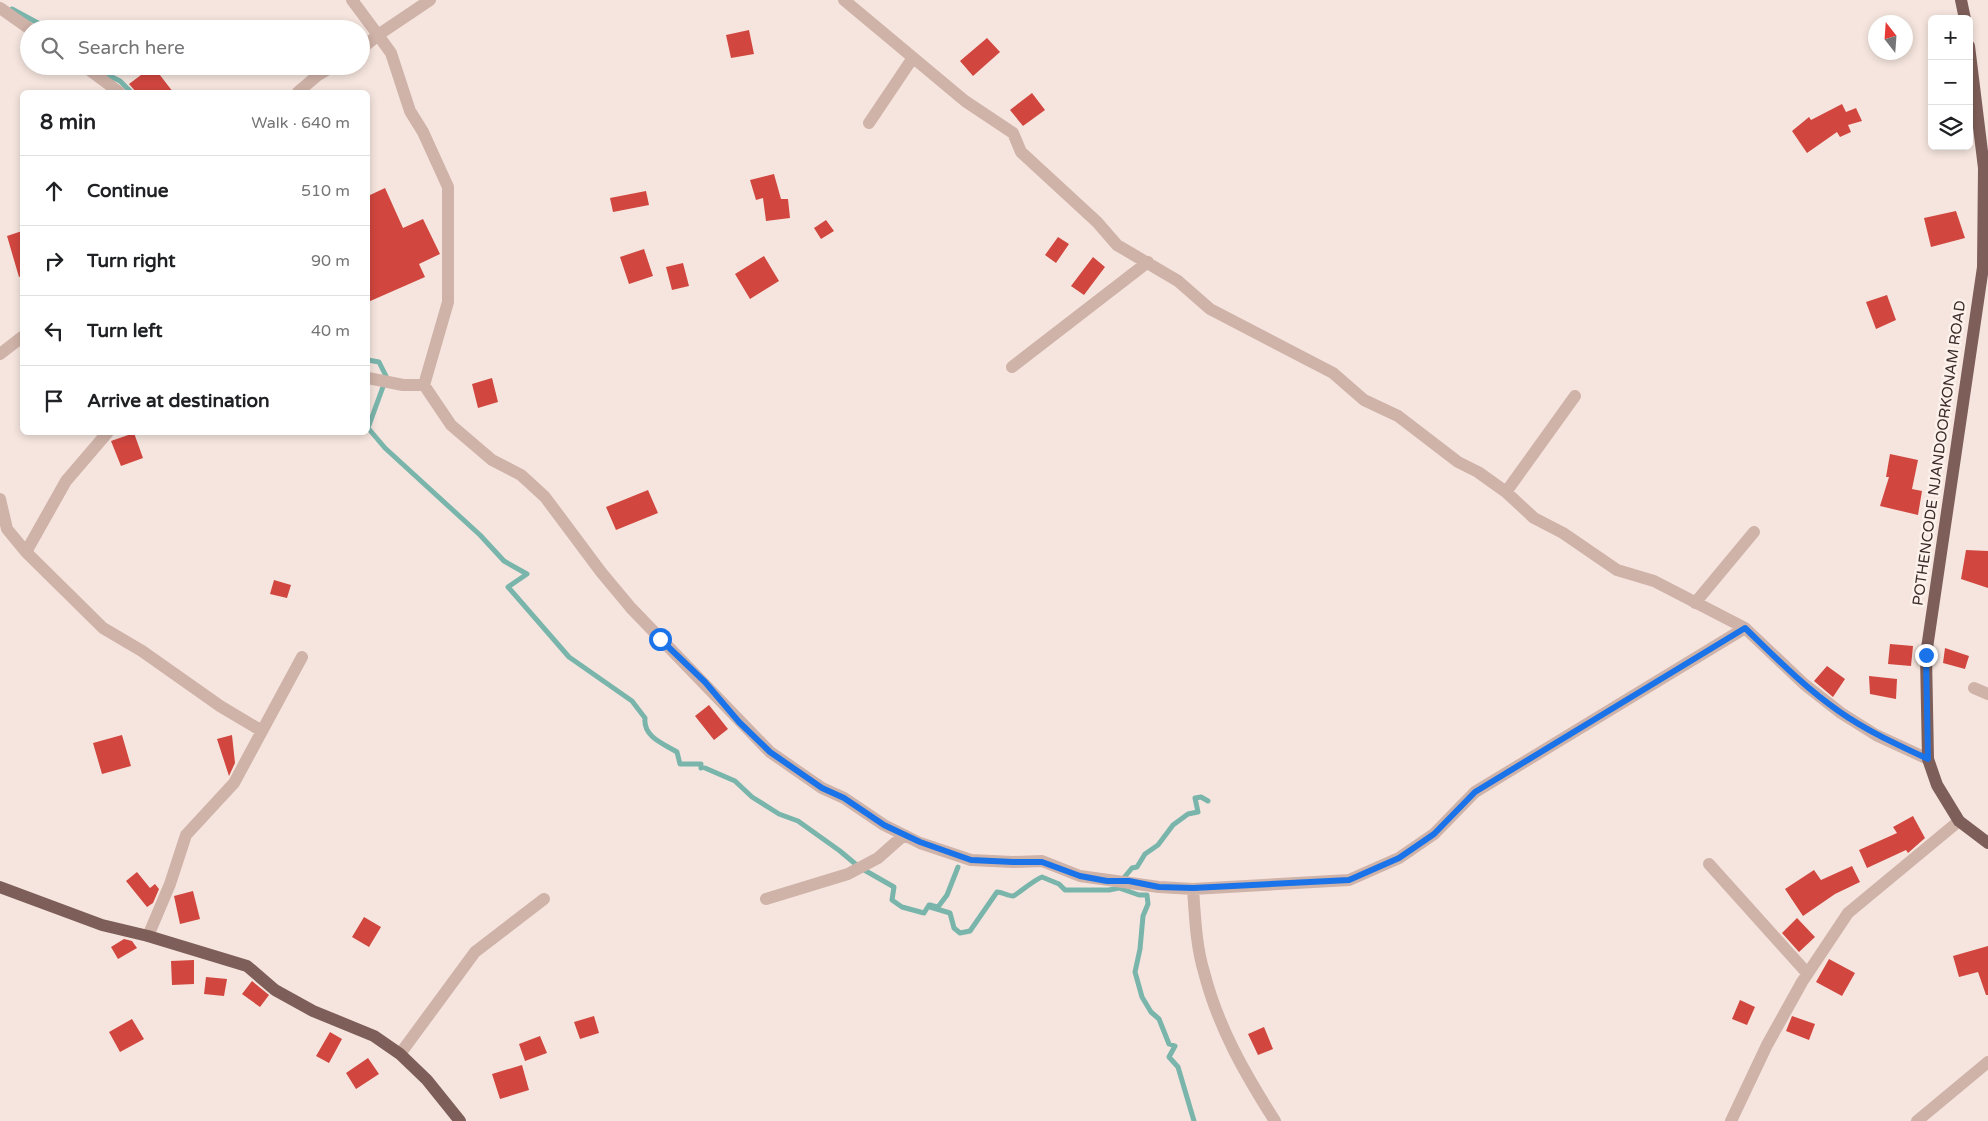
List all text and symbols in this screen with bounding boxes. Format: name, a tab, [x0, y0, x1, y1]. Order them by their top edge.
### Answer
north arrow	[1868, 15, 1913, 60]
map controls	[1928, 15, 1973, 150]
button: +	[1928, 15, 1973, 60]
search box	[20, 20, 370, 75]
icon: search	[38, 34, 66, 62]
text: Search here	[78, 37, 185, 59]
button: −	[1928, 60, 1973, 105]
button: layers	[1928, 105, 1973, 150]
text: 8 min	[40, 110, 96, 135]
text: Walk · 640 m	[251, 113, 350, 133]
icon: ahead	[40, 177, 68, 205]
text: Continue	[87, 180, 169, 202]
text: 510 m	[301, 181, 350, 201]
icon: right	[40, 247, 68, 275]
text: Turn right	[87, 250, 175, 272]
text: 90 m	[311, 251, 350, 271]
street label: POTHENCODE NJANDOORKONAM ROAD	[1909, 299, 1969, 607]
icon: left	[40, 317, 68, 345]
text: Turn left	[87, 320, 163, 342]
text: 40 m	[311, 321, 350, 341]
icon: arrive	[40, 387, 68, 415]
text: Arrive at destination	[87, 390, 270, 412]
route start	[649, 628, 672, 651]
route end	[1915, 644, 1938, 667]

